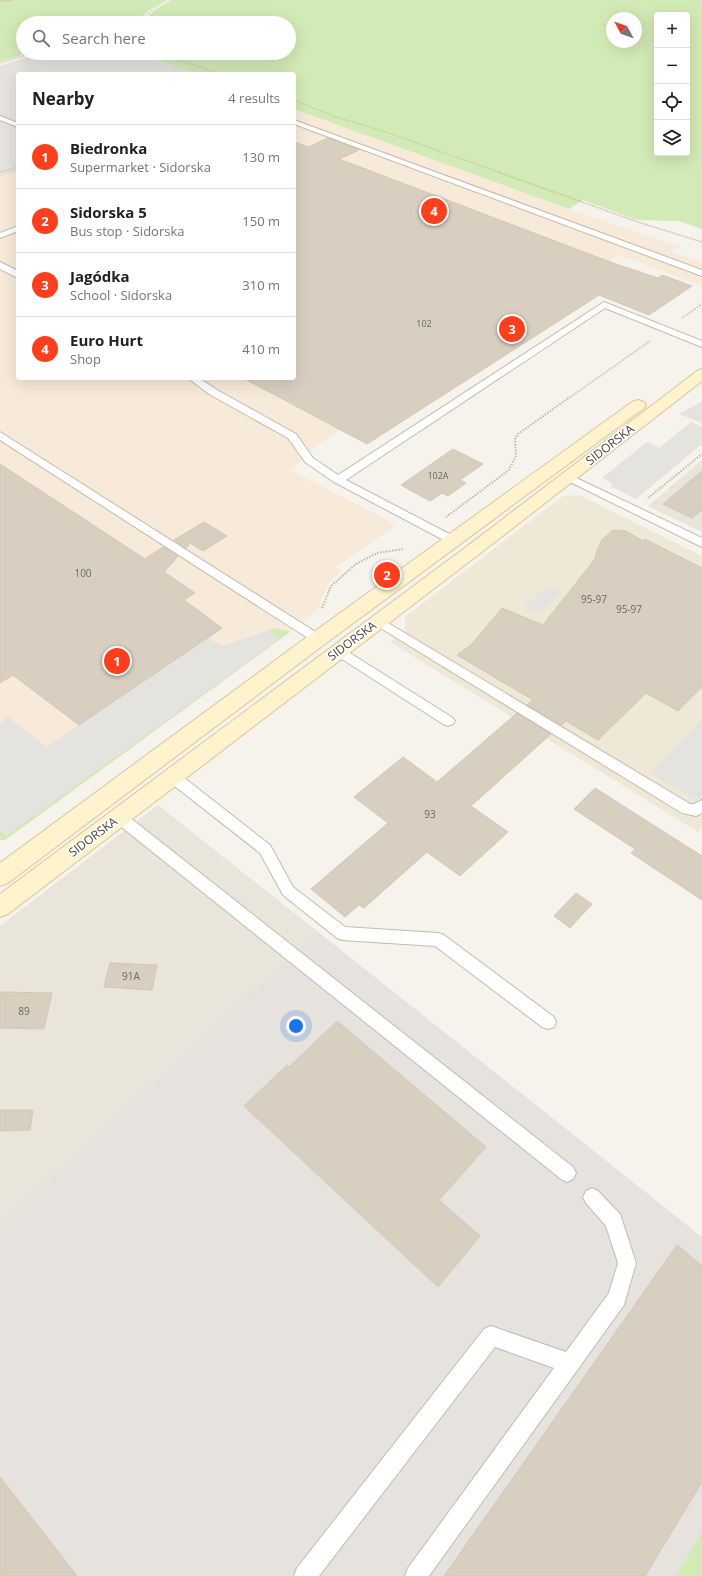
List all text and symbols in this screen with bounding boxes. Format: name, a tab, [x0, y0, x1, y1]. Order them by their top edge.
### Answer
north arrow	[606, 12, 642, 48]
map controls	[654, 12, 690, 156]
button: +	[654, 12, 690, 48]
search box	[16, 16, 296, 60]
icon: search	[30, 27, 52, 49]
text: Search here	[62, 28, 146, 48]
button: −	[654, 48, 690, 84]
button: locate	[654, 84, 690, 120]
text: Nearby	[32, 87, 94, 110]
text: 4 results	[228, 89, 280, 107]
button: layers	[654, 120, 690, 156]
text: Biedronka	[70, 138, 147, 158]
text: 1	[41, 148, 49, 166]
text: 130 m	[242, 148, 280, 166]
text: Supermarket · Sidorska	[70, 158, 211, 176]
pin: 4	[421, 196, 447, 226]
text: Sidorska 5	[70, 202, 147, 222]
text: 2	[41, 212, 49, 230]
text: 150 m	[242, 212, 280, 230]
text: Bus stop · Sidorska	[70, 222, 184, 240]
text: Jagódka	[70, 266, 130, 286]
text: 3	[41, 276, 49, 294]
text: 310 m	[242, 276, 280, 294]
text: School · Sidorska	[70, 286, 172, 304]
pin: 3	[499, 314, 525, 344]
house number: 102	[416, 317, 432, 330]
text: Euro Hurt	[70, 330, 143, 350]
text: 4	[41, 340, 49, 358]
text: 410 m	[242, 340, 280, 358]
text: Shop	[70, 350, 101, 368]
street label: SIDORSKA	[582, 420, 638, 469]
house number: 102A	[427, 469, 449, 482]
pin: 2	[374, 560, 400, 590]
house number: 100	[74, 566, 92, 580]
house number: 95-97	[581, 592, 607, 606]
house number: 95-97	[616, 602, 642, 616]
street label: SIDORSKA	[324, 616, 380, 665]
pin: 1	[104, 646, 130, 676]
house number: 93	[424, 807, 436, 821]
street label: SIDORSKA	[65, 812, 121, 861]
house number: 91A	[122, 969, 141, 983]
house number: 89	[18, 1004, 30, 1018]
your location	[286, 1016, 306, 1036]

